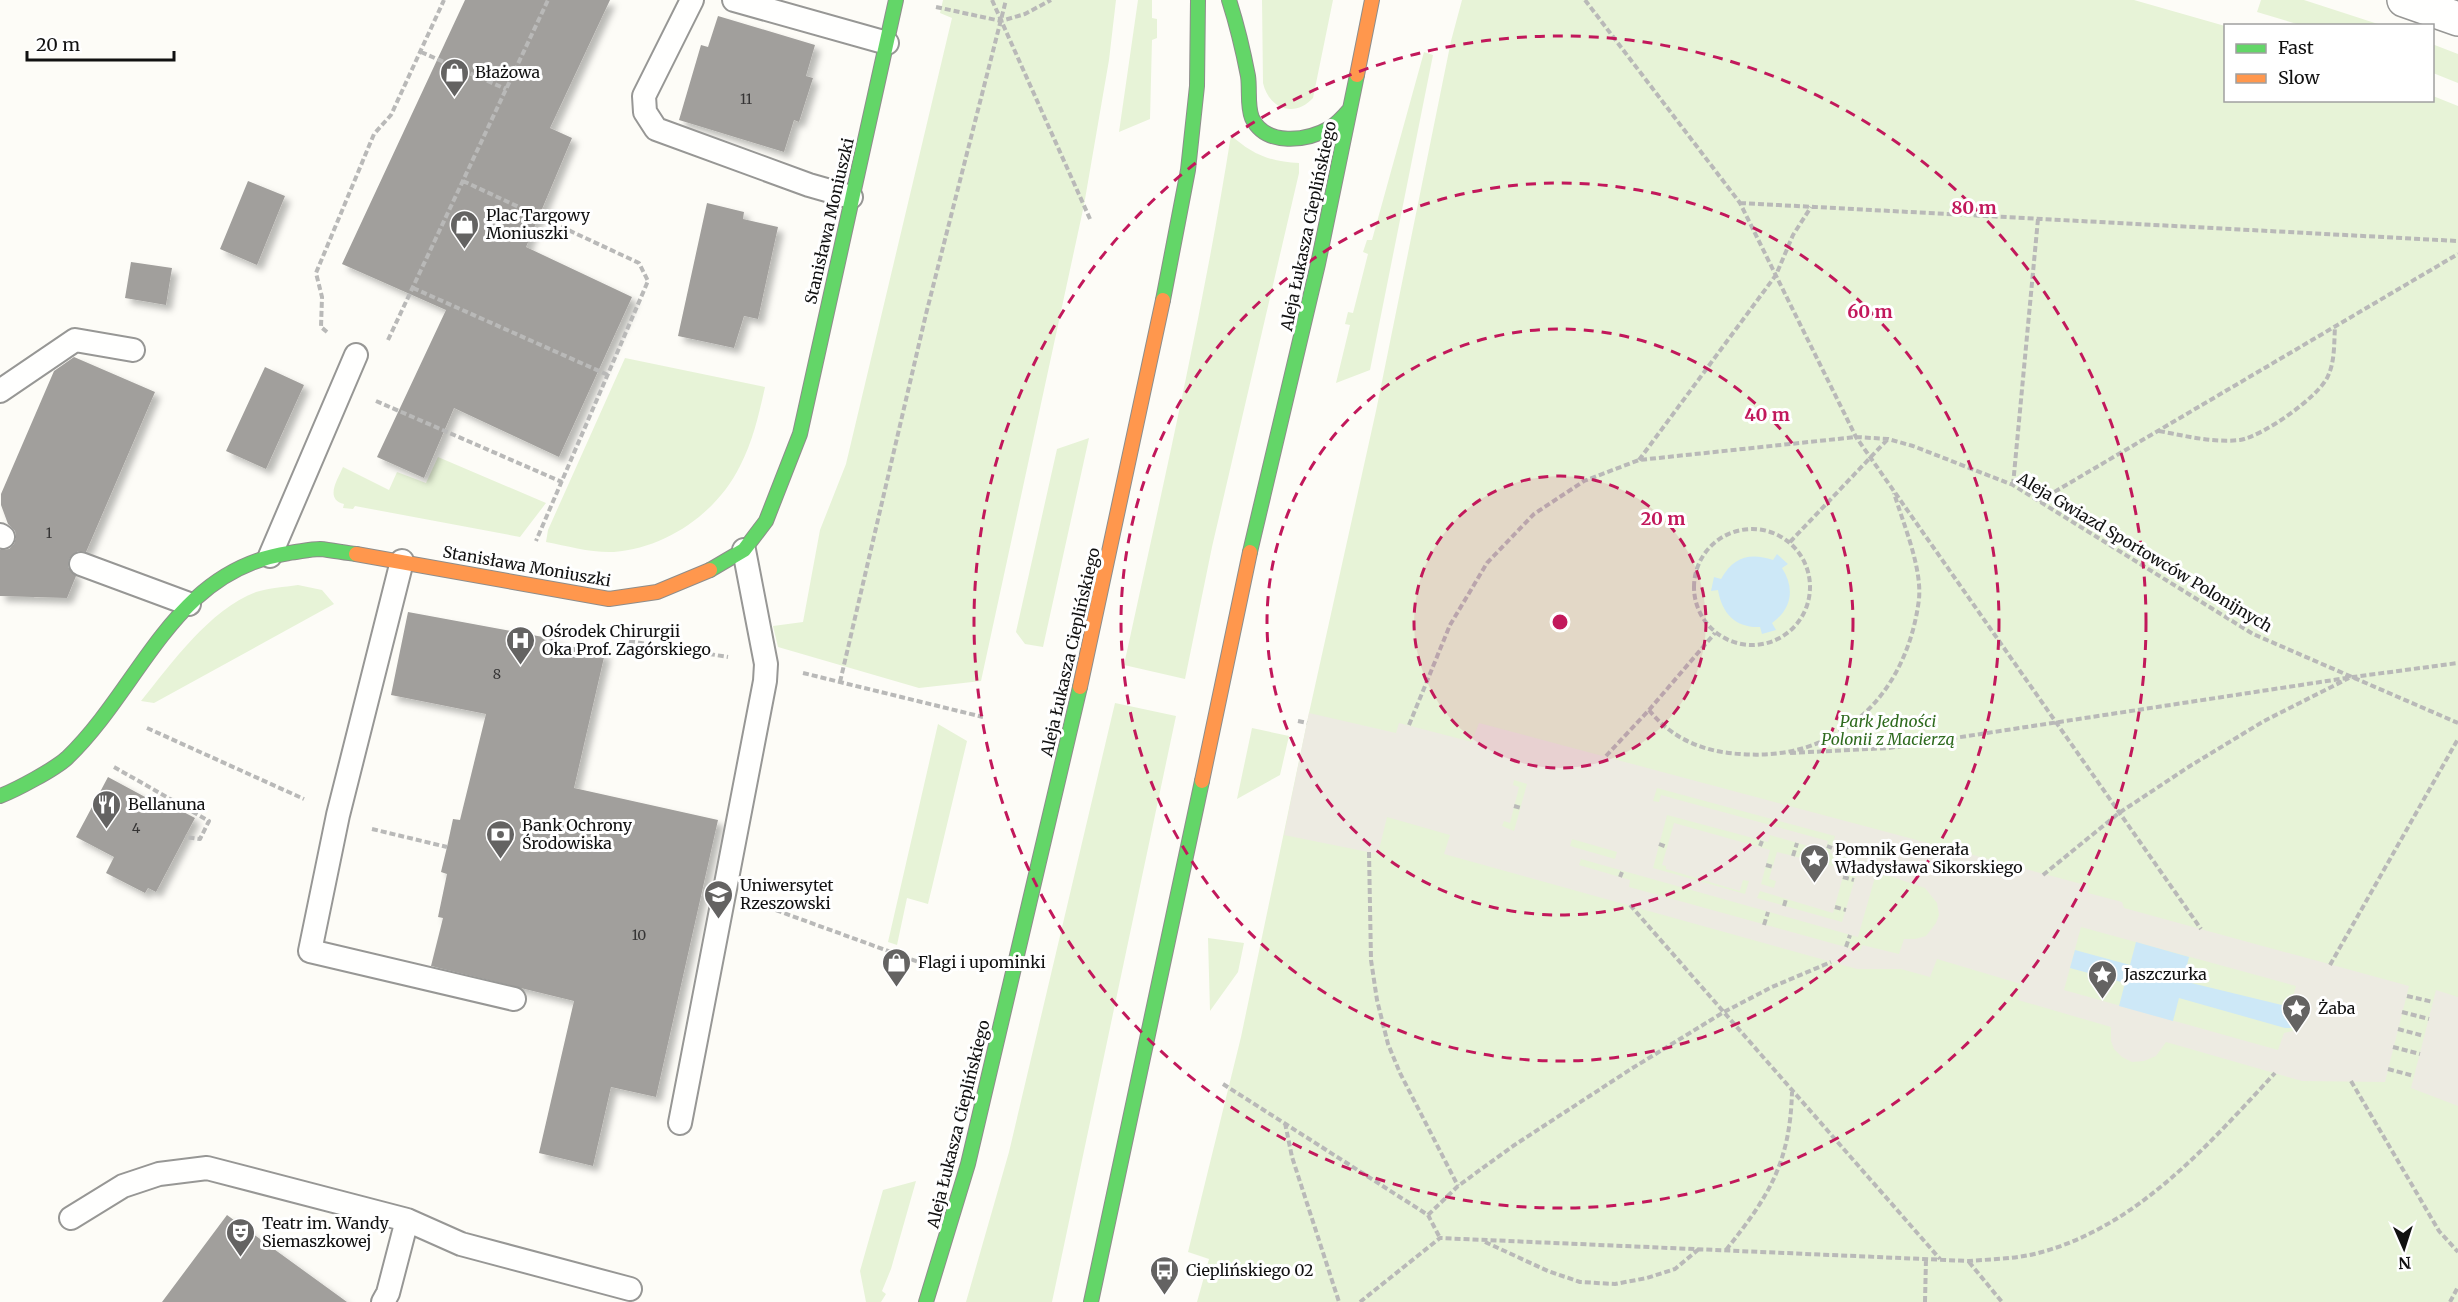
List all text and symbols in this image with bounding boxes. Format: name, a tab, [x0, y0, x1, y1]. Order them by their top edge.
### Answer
scale bar	[27, 24, 174, 62]
legend	[2224, 24, 2434, 102]
text: 20 m	[36, 33, 80, 56]
text: Fast	[2278, 36, 2314, 59]
shop icon: Błażowa	[438, 56, 470, 98]
place label: Błażowa	[475, 62, 540, 82]
text: Slow	[2278, 66, 2321, 89]
house number: 11	[740, 90, 752, 108]
street label: Aleja Łukasza Cieplińskiego	[1276, 119, 1340, 334]
street label: Stanisława Moniuszki	[800, 136, 858, 306]
text: 80 m	[1951, 196, 1997, 219]
place label: Plac Targowy Moniuszki	[486, 205, 591, 243]
shop icon: Plac Targowy Moniuszki	[449, 208, 481, 250]
text: 60 m	[1847, 300, 1893, 323]
text: 40 m	[1744, 403, 1790, 426]
street label: Aleja Gwiazd Sportowców Polonijnych	[2013, 467, 2276, 636]
text: 20 m	[1641, 507, 1685, 530]
house number: 1	[46, 524, 52, 542]
street label: Stanisława Moniuszki	[441, 541, 613, 591]
street label: Aleja Łukasza Cieplińskiego	[1036, 546, 1104, 759]
centre of rings	[1550, 612, 1570, 632]
place label: Ośrodek Chirurgii Oka Prof. Zagórskiego	[542, 621, 711, 659]
hospital icon: Ośrodek Chirurgii Oka Prof. Zagórskiego	[505, 624, 537, 666]
house number: 8	[493, 665, 501, 683]
park label: Park Jedności Polonii z Macierzą	[1821, 711, 1955, 749]
restaurant icon: Bellanuna	[91, 788, 123, 830]
place label: Bellanuna	[128, 794, 206, 814]
place label: Bank Ochrony Środowiska	[522, 815, 633, 853]
bank icon: Bank Ochrony Środowiska	[485, 818, 517, 860]
house number: 4	[132, 819, 141, 837]
place label: Pomnik Generała Władysława Sikorskiego	[1834, 839, 2023, 877]
place icon: Pomnik Generała Władysława Sikorskiego	[1798, 842, 1830, 884]
place label: Uniwersytet Rzeszowski	[740, 875, 834, 913]
school or university icon: Uniwersytet Rzeszowski	[703, 878, 735, 920]
house number: 10	[632, 926, 646, 944]
shop icon: Flagi i upominki	[881, 946, 913, 988]
place label: Flagi i upominki	[918, 952, 1046, 972]
place icon: Jaszczurka	[2087, 958, 2119, 1000]
place label: Jaszczurka	[2123, 964, 2207, 984]
place icon: Żaba	[2281, 992, 2313, 1034]
place label: Żaba	[2318, 998, 2356, 1018]
street label: Aleja Łukasza Cieplińskiego	[922, 1018, 994, 1231]
place label: Teatr im. Wandy Siemaszkowej	[262, 1213, 389, 1251]
theatre icon: Teatr im. Wandy Siemaszkowej	[225, 1216, 257, 1258]
north arrow	[2374, 1218, 2434, 1278]
text: N	[2398, 1253, 2412, 1273]
bus stop icon: Cieplińskiego 02	[1149, 1254, 1181, 1296]
place label: Cieplińskiego 02	[1186, 1260, 1314, 1280]

